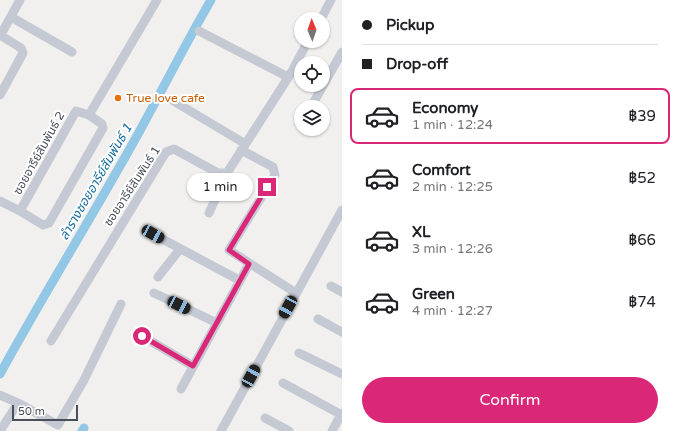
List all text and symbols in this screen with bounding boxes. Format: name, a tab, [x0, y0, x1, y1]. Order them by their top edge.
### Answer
north arrow	[294, 12, 330, 48]
map controls	[294, 12, 330, 136]
text: Pickup	[386, 16, 434, 34]
text: Drop-off	[386, 55, 448, 73]
button: locate	[294, 56, 330, 92]
place label: True love cafe	[126, 91, 205, 105]
marker: True love cafe	[113, 93, 123, 103]
icon: car	[364, 98, 400, 134]
text: Economy	[412, 99, 478, 117]
button: layers	[294, 100, 330, 136]
text: ฿39	[628, 107, 656, 125]
street label: ซอยอารีย์สัมพันธ์ 2	[10, 109, 68, 197]
text: 1 min · 12:24	[412, 117, 493, 133]
water label: ลำรางซอยอารีย์สัมพันธ์ 1	[56, 121, 136, 243]
street label: ซอยอารีย์สัมพันธ์ 1	[101, 143, 163, 229]
icon: car	[364, 160, 400, 196]
text: Comfort	[412, 161, 471, 179]
text: ฿52	[628, 169, 656, 187]
callout: 1 min	[187, 173, 253, 201]
route end	[258, 178, 276, 196]
text: 1 min	[203, 179, 237, 195]
text: 2 min · 12:25	[412, 179, 493, 195]
icon: car	[364, 222, 400, 258]
car	[140, 223, 166, 245]
text: XL	[412, 223, 431, 241]
text: ฿66	[628, 231, 656, 249]
text: 3 min · 12:26	[412, 241, 493, 257]
icon: car	[364, 284, 400, 320]
text: Green	[412, 285, 455, 303]
text: ฿74	[628, 293, 656, 311]
car	[166, 294, 192, 316]
car	[277, 294, 299, 320]
text: 4 min · 12:27	[412, 303, 493, 319]
route start	[133, 327, 151, 345]
car	[240, 363, 262, 389]
button: Confirm	[362, 377, 658, 423]
scale bar	[12, 403, 78, 422]
text: 50 m	[18, 405, 45, 418]

